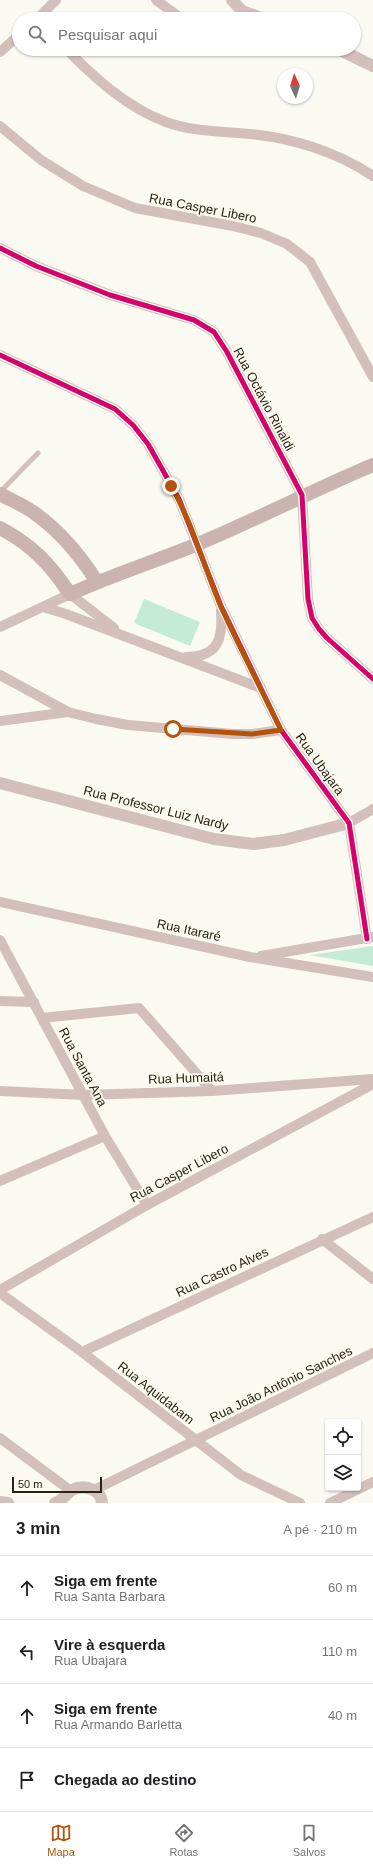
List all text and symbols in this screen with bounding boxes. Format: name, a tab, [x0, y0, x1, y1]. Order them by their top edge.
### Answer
search box	[12, 12, 361, 56]
icon: search	[26, 23, 48, 45]
text: Pesquisar aqui	[58, 26, 157, 43]
north arrow	[277, 68, 313, 104]
street label: Rua Casper Libero	[148, 190, 258, 226]
street label: Rua Octávio Rinaldi	[230, 345, 298, 453]
route end	[162, 477, 180, 495]
route start	[164, 720, 182, 738]
street label: Rua Ubajara	[292, 730, 348, 799]
street label: Rua Professor Luiz Nardy	[82, 783, 231, 833]
street label: Rua Itararé	[156, 916, 222, 944]
street label: Rua Santa Ana	[56, 1025, 111, 1110]
street label: Rua Humaitá	[148, 1069, 225, 1087]
street label: Rua Casper Libero	[127, 1141, 231, 1205]
street label: Rua Castro Alves	[173, 1244, 271, 1300]
street label: Rua João Antônio Sanches	[207, 1343, 355, 1425]
street label: Rua Aquidabam	[115, 1359, 197, 1427]
map controls	[325, 1419, 361, 1491]
button: locate	[325, 1419, 361, 1455]
button: layers	[325, 1455, 361, 1491]
scale bar	[12, 1475, 102, 1494]
text: 50 m	[18, 1478, 42, 1490]
text: 3 min	[16, 1519, 60, 1538]
text: A pé · 210 m	[283, 1522, 357, 1537]
text: Siga em frente	[54, 1572, 157, 1589]
icon: ahead	[16, 1577, 38, 1599]
text: 60 m	[328, 1580, 357, 1595]
text: Rua Santa Barbara	[54, 1589, 165, 1604]
text: Vire à esquerda	[54, 1636, 165, 1653]
icon: left	[16, 1641, 38, 1663]
text: 110 m	[322, 1644, 357, 1659]
text: Rua Ubajara	[54, 1653, 127, 1668]
text: Siga em frente	[54, 1700, 157, 1717]
icon: ahead	[16, 1705, 38, 1727]
text: 40 m	[328, 1708, 357, 1723]
text: Rua Armando Barletta	[54, 1717, 182, 1732]
icon: arrive	[16, 1769, 38, 1791]
text: Chegada ao destino	[54, 1771, 197, 1788]
tab: Mapa	[47, 1822, 75, 1858]
tab: Rotas	[169, 1822, 198, 1858]
tab: Salvos	[293, 1822, 326, 1858]

